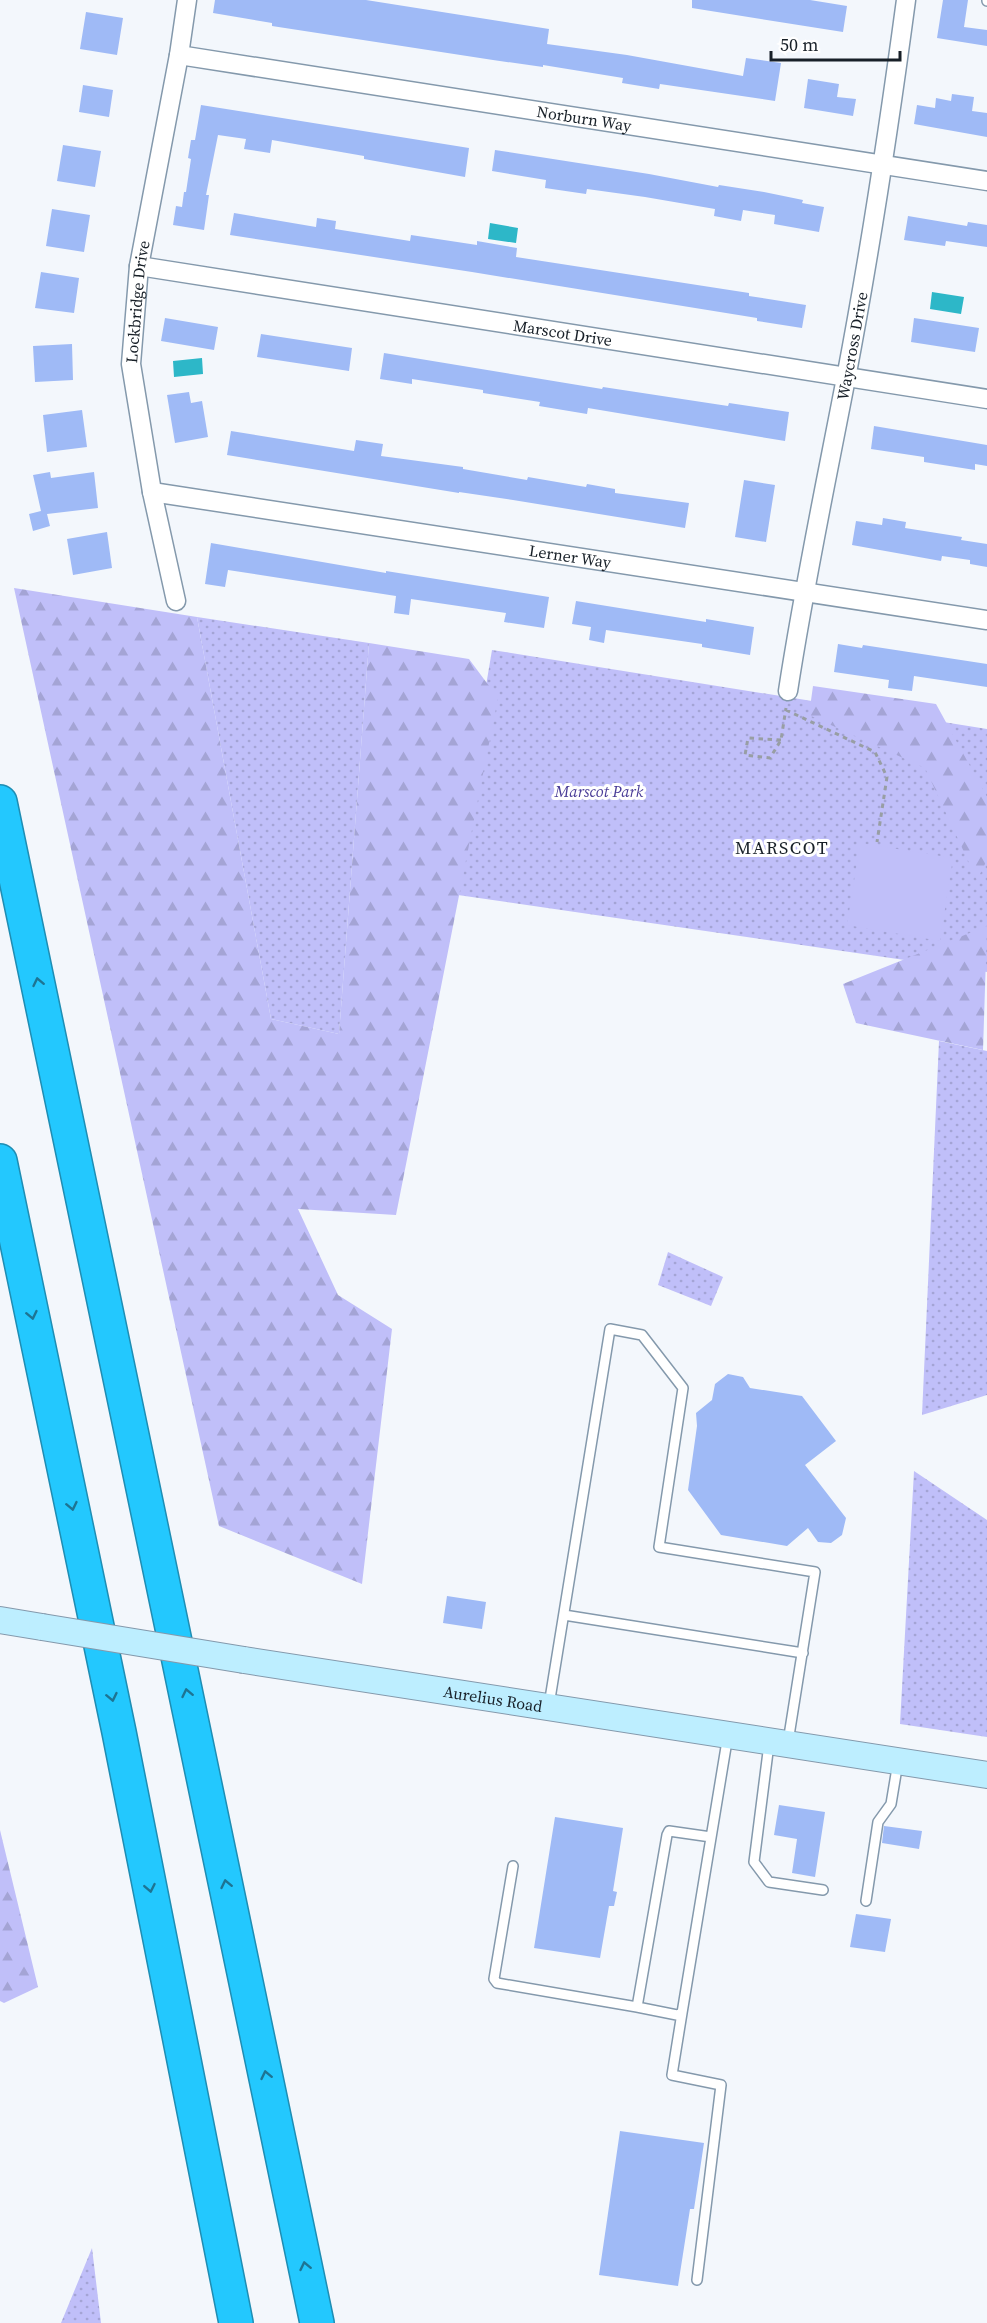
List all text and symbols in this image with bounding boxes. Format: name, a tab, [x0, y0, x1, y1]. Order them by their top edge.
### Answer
scale bar	[771, 24, 900, 62]
text: 50 m	[780, 32, 818, 57]
street label: Norburn Way	[535, 100, 634, 137]
street label: Lockbridge Drive	[120, 238, 155, 364]
street label: Waycross Drive	[831, 290, 873, 402]
street label: Marscot Drive	[512, 314, 614, 351]
street label: Lerner Way	[527, 539, 614, 573]
park label: Marscot Park	[554, 780, 644, 802]
district label: MARSCOT	[735, 835, 829, 860]
one-way arrow	[32, 977, 45, 987]
one-way arrow	[25, 1309, 38, 1319]
one-way arrow	[65, 1500, 78, 1510]
street label: Aurelius Road	[442, 1680, 544, 1717]
one-way arrow	[181, 1688, 194, 1698]
one-way arrow	[104, 1691, 117, 1701]
one-way arrow	[221, 1879, 234, 1889]
one-way arrow	[143, 1882, 156, 1892]
one-way arrow	[260, 2070, 273, 2080]
one-way arrow	[299, 2261, 312, 2271]

